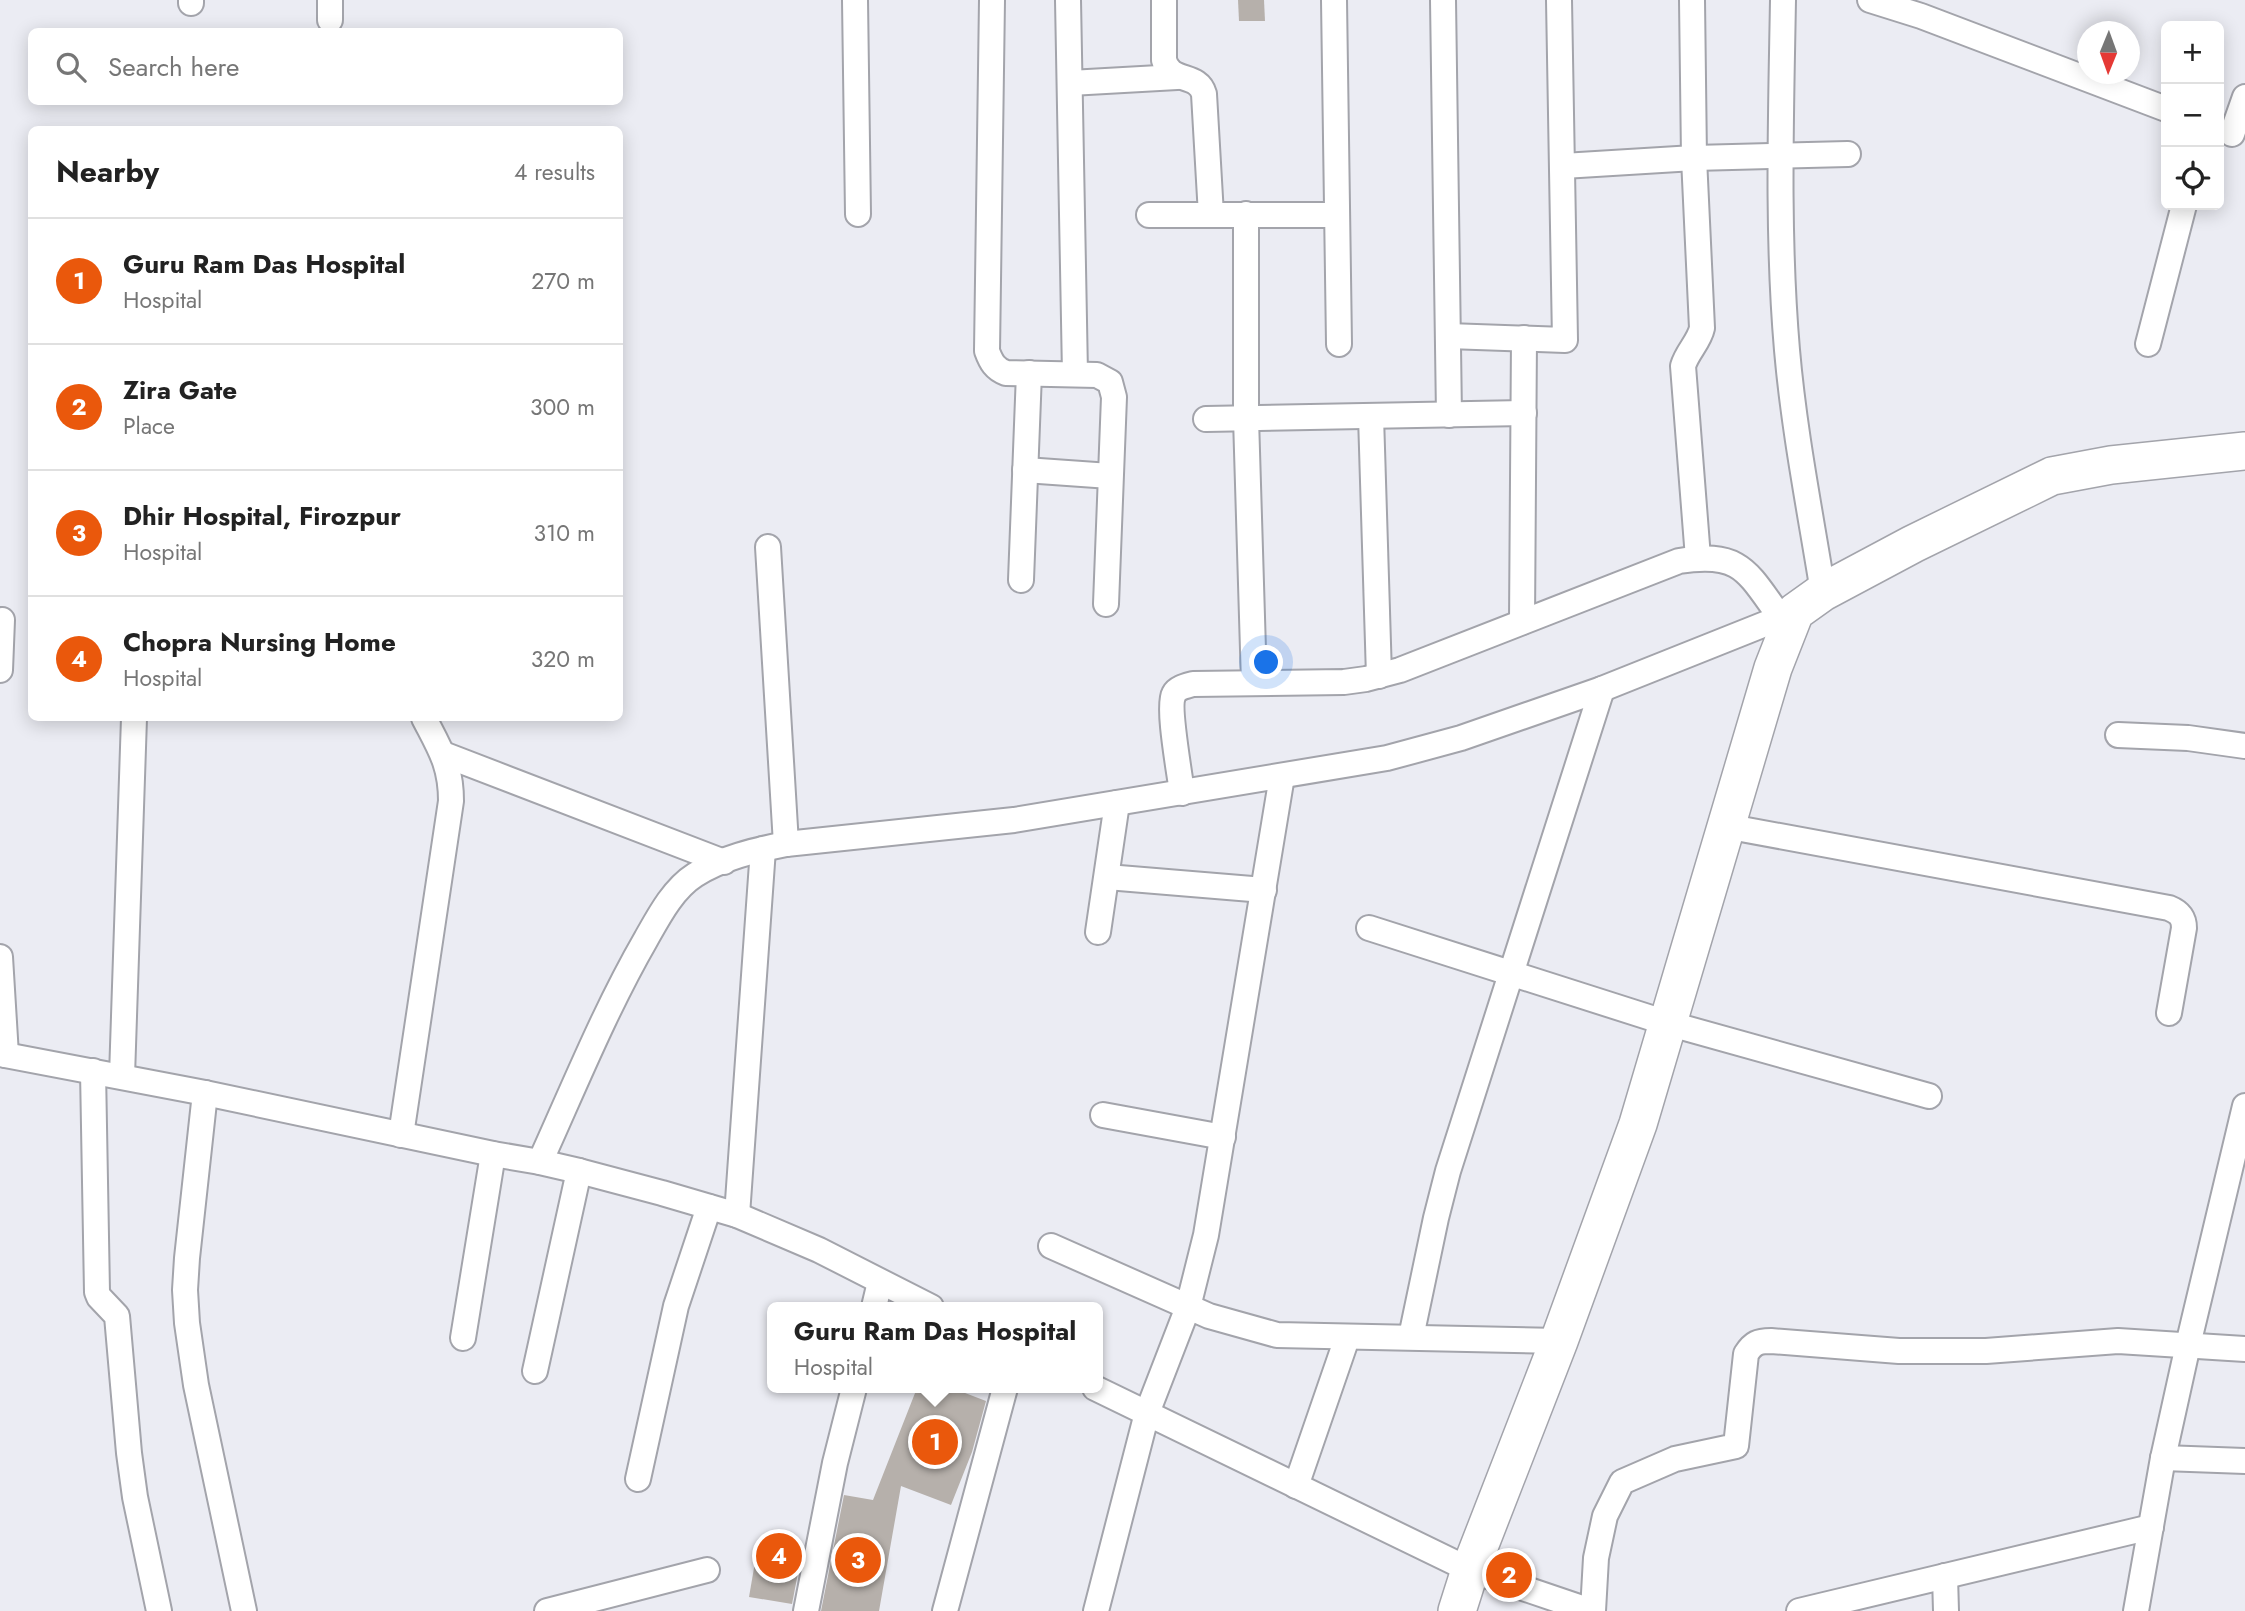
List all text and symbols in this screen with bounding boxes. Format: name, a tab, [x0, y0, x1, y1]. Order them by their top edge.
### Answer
north arrow	[2077, 21, 2140, 84]
map controls	[2161, 21, 2224, 210]
button: +	[2161, 21, 2224, 84]
search box	[28, 28, 623, 105]
icon: search	[52, 48, 90, 86]
text: Search here	[108, 48, 240, 86]
button: −	[2161, 84, 2224, 147]
button: locate	[2161, 147, 2224, 210]
text: Nearby	[56, 150, 159, 193]
text: 4 results	[514, 155, 595, 189]
text: Guru Ram Das Hospital	[123, 245, 405, 283]
text: 1	[73, 264, 85, 298]
text: 270 m	[531, 264, 595, 298]
text: Hospital	[123, 283, 202, 317]
text: Zira Gate	[123, 371, 237, 409]
text: 2	[71, 390, 87, 424]
text: 300 m	[530, 390, 595, 424]
text: Place	[123, 409, 175, 443]
text: Dhir Hospital, Firozpur	[123, 497, 401, 535]
text: 3	[72, 516, 86, 550]
text: 310 m	[533, 516, 595, 550]
text: Hospital	[123, 535, 202, 569]
text: Chopra Nursing Home	[123, 623, 396, 661]
text: 4	[71, 642, 87, 676]
text: 320 m	[531, 642, 595, 676]
your location	[1249, 645, 1283, 679]
text: Hospital	[123, 661, 202, 695]
popup	[767, 1302, 1103, 1393]
text: Guru Ram Das Hospital	[794, 1312, 1076, 1350]
text: Hospital	[794, 1350, 873, 1384]
pin: 1	[912, 1416, 958, 1468]
pin: 4	[756, 1530, 802, 1582]
pin: 3	[835, 1534, 881, 1586]
pin: 2	[1486, 1549, 1532, 1601]

